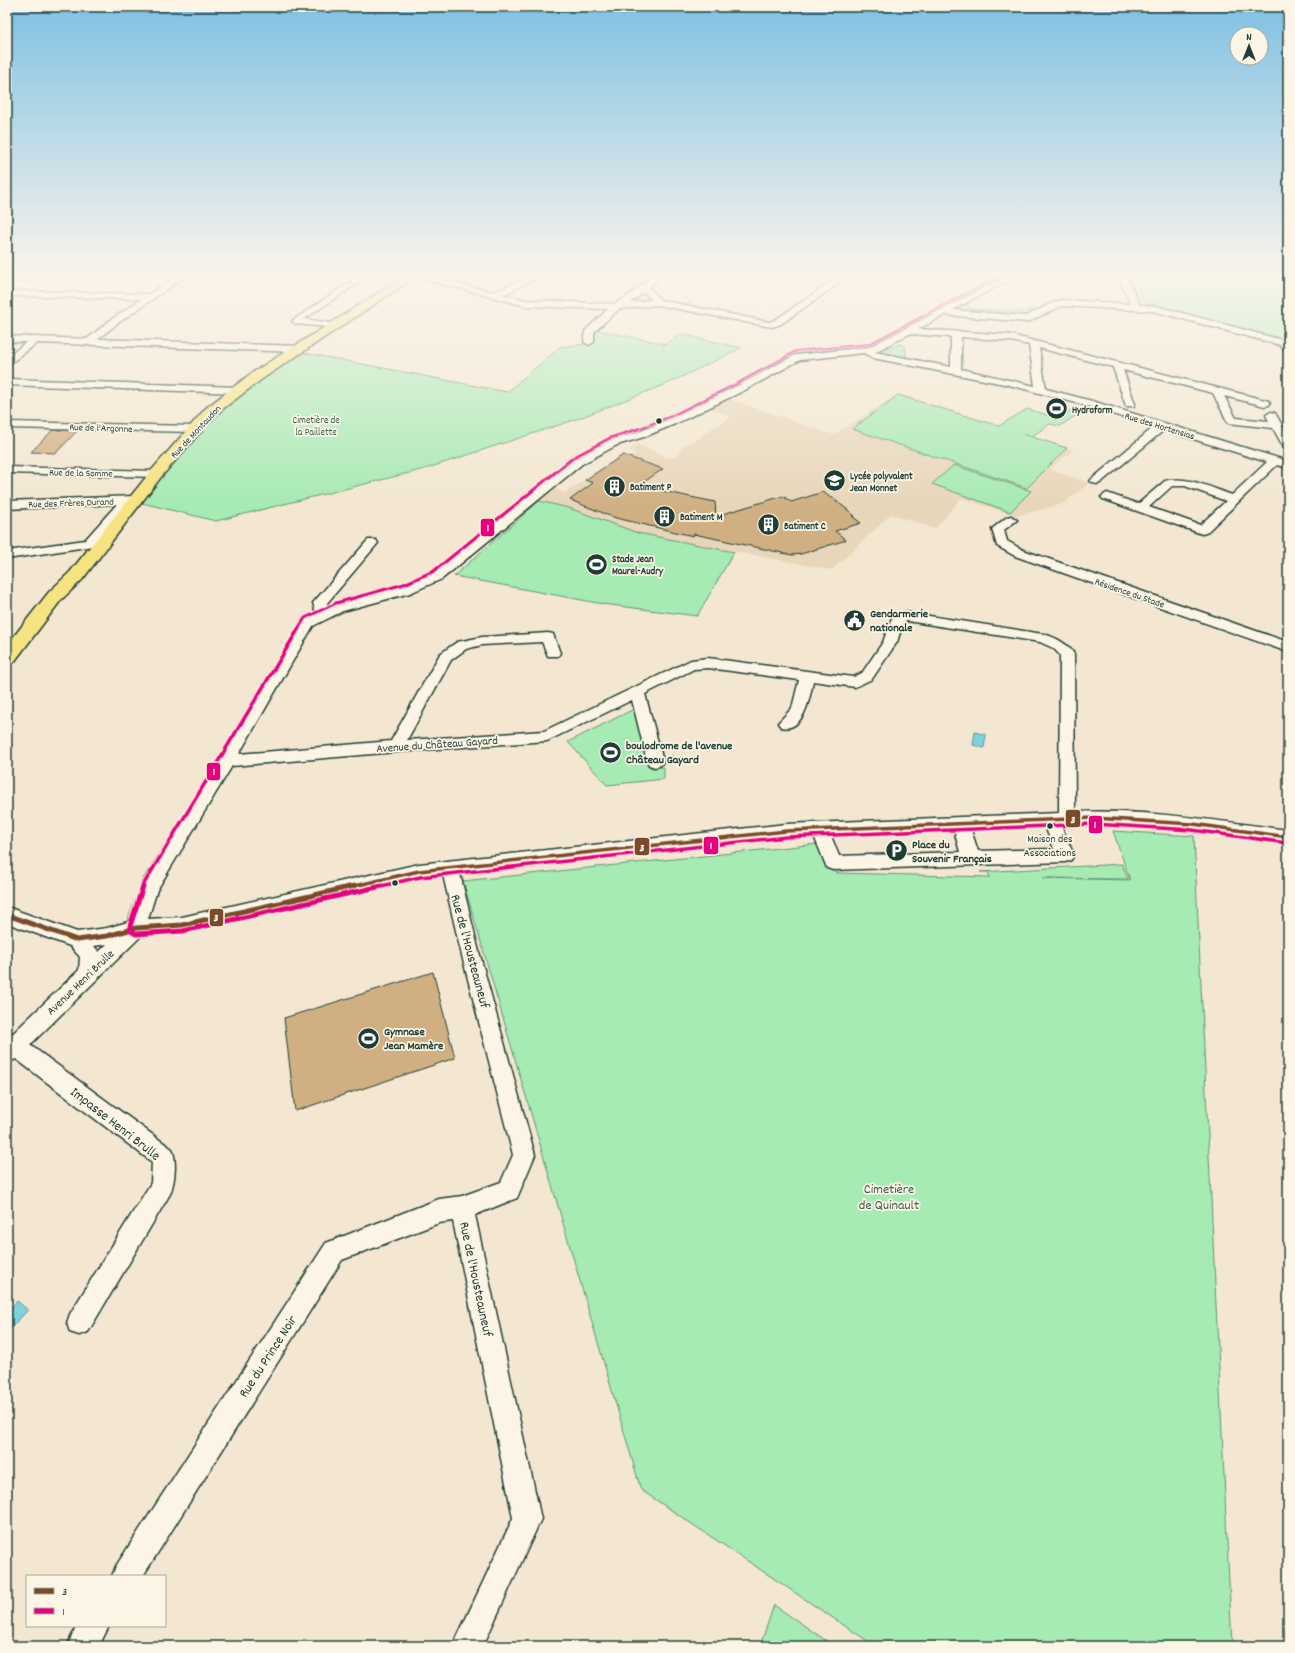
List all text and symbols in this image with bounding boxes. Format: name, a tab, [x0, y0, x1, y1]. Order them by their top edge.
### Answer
north arrow	[1229, 26, 1269, 66]
text: N	[1246, 30, 1252, 46]
sports icon: Hydroform	[1044, 396, 1070, 422]
street label: Rue de Montaudon	[168, 402, 225, 462]
place label: Hydroform	[1072, 404, 1113, 418]
street label: Rue des Hortensias	[1123, 410, 1196, 444]
park label: Cimetière de la Paillette	[292, 414, 340, 440]
unlabelled marker	[654, 416, 664, 426]
street label: Rue de l'Argonne	[69, 421, 133, 437]
street label: Rue de la Somme	[49, 466, 113, 482]
school or university icon: Lycée polyvalent Jean Monnet	[821, 468, 847, 494]
place label: Lycée polyvalent Jean Monnet	[850, 470, 913, 496]
building icon: Batiment P	[601, 473, 627, 499]
place label: Batiment P	[630, 481, 672, 495]
street label: Rue des Frères Durand	[28, 495, 114, 512]
building icon: Batiment M	[651, 503, 677, 529]
place label: Batiment M	[680, 511, 723, 525]
building icon: Batiment C	[756, 512, 782, 538]
line badge: 1	[480, 518, 495, 537]
place label: Batiment C	[784, 520, 826, 534]
text: 1	[487, 521, 489, 537]
sports icon: Stade Jean Maurel-Audry	[584, 551, 610, 577]
place label: Stade Jean Maurel-Audry	[612, 553, 664, 579]
street label: Résidence du Stade	[1093, 575, 1167, 613]
place label: Gendarmerie nationale	[870, 606, 929, 637]
public building icon: Gendarmerie nationale	[842, 607, 868, 633]
street label: Avenue du Château Gayard	[376, 733, 499, 758]
place label: boulodrome de l'avenue Château Gayard	[626, 738, 733, 769]
sports icon: boulodrome de l'avenue Château Gayard	[597, 739, 623, 765]
line badge: 1	[206, 762, 221, 781]
text: 1	[213, 765, 215, 781]
line badge: 3	[1065, 809, 1081, 828]
text: 3	[1071, 813, 1076, 829]
line badge: 1	[1088, 815, 1103, 834]
text: 1	[1094, 818, 1096, 834]
marker: Maison des Associations	[1045, 821, 1055, 831]
place label: Maison des Associations	[1024, 832, 1077, 862]
line badge: 1	[703, 836, 719, 855]
line badge: 3	[634, 837, 650, 856]
place label: Place du Souvenir Français	[912, 837, 992, 868]
parking icon: Place du Souvenir Français	[884, 838, 910, 864]
text: 1	[710, 839, 712, 855]
text: 3	[640, 841, 645, 857]
unlabelled marker	[390, 878, 400, 888]
street label: Rue de l'Housteauneuf	[444, 892, 494, 1012]
line badge: 3	[209, 908, 224, 927]
text: 3	[214, 911, 219, 927]
street label: Avenue Henri Brulle	[43, 946, 119, 1020]
place label: Gymnase Jean Mamère	[384, 1024, 444, 1055]
sports icon: Gymnase Jean Mamère	[355, 1025, 381, 1051]
street label: Impasse Henri Brulle	[65, 1083, 164, 1166]
park label: Cimetière de Quinault	[859, 1180, 919, 1216]
street label: Rue de l'Housteauneuf	[453, 1220, 497, 1340]
street label: Rue du Prince Noir	[235, 1311, 303, 1402]
legend	[26, 1575, 166, 1627]
text: 3	[62, 1584, 67, 1601]
text: 1	[62, 1604, 65, 1621]

